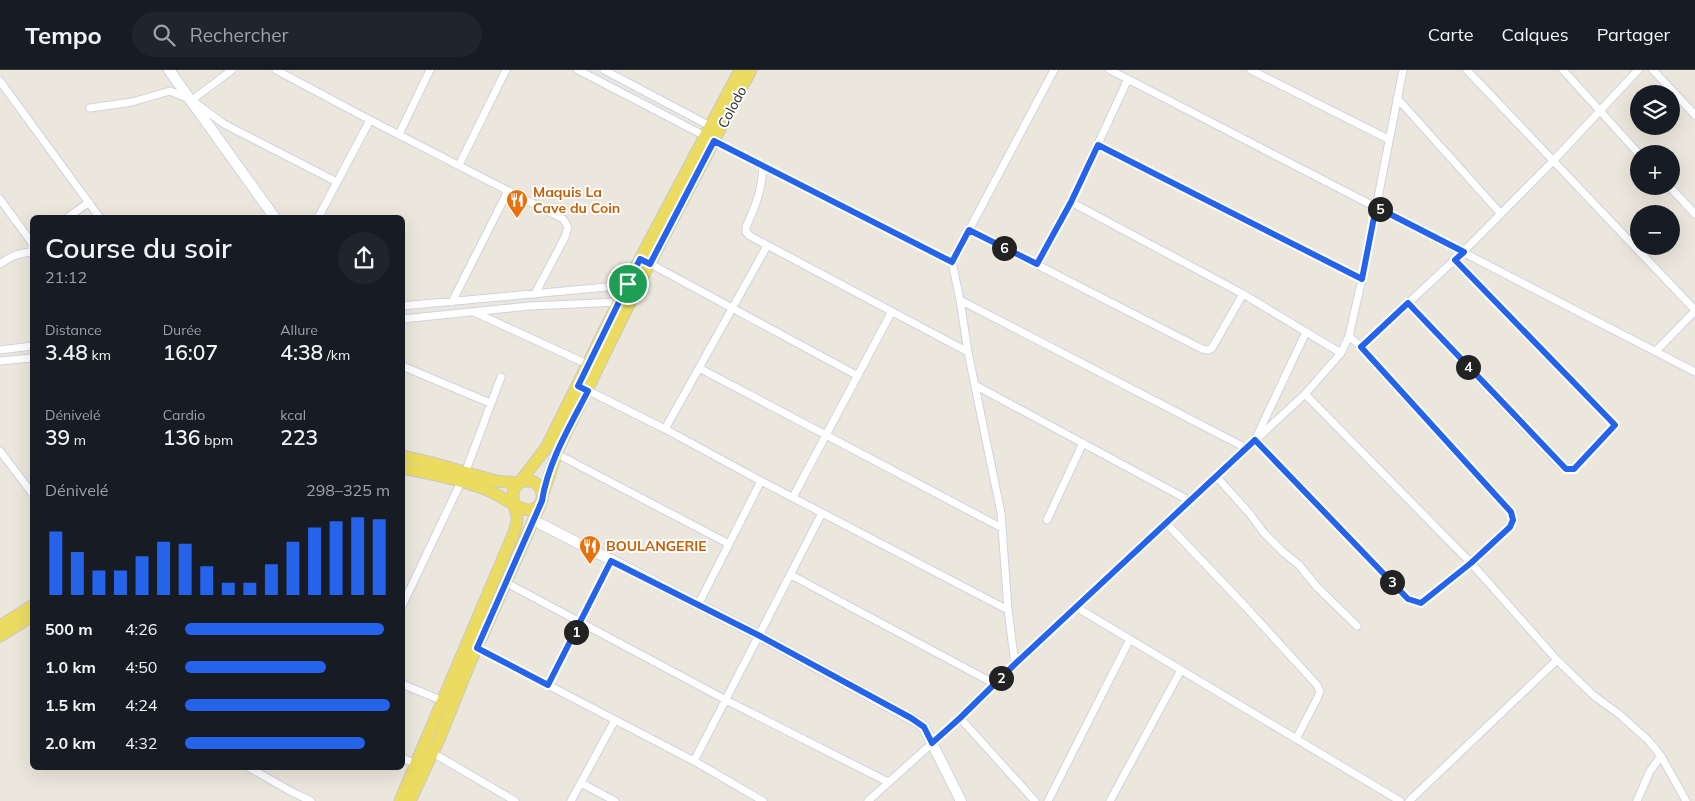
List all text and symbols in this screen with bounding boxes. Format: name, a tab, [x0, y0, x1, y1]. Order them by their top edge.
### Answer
search box	[132, 12, 482, 57]
text: Tempo	[25, 20, 102, 50]
icon: search	[150, 21, 178, 49]
text: Rechercher	[190, 23, 289, 47]
text: Carte	[1428, 23, 1474, 46]
text: Calques	[1502, 23, 1569, 46]
text: Partager	[1597, 23, 1670, 46]
street label: Colodo	[714, 83, 750, 131]
map controls	[1630, 85, 1680, 255]
button: layers	[1630, 85, 1680, 135]
button: +	[1630, 145, 1680, 195]
place label: Maquis La Cave du Coin	[533, 183, 620, 217]
restaurant icon: Maquis La Cave du Coin	[505, 188, 529, 219]
pin: 5	[1368, 196, 1392, 222]
text: 5	[1376, 200, 1385, 218]
button: −	[1630, 205, 1680, 255]
text: Course du soir	[45, 230, 232, 265]
button: share	[338, 232, 390, 284]
pin: 6	[992, 236, 1016, 260]
text: 6	[1000, 239, 1009, 257]
pin	[607, 263, 649, 305]
text: 21:12	[45, 267, 87, 287]
icon: arrive	[614, 270, 642, 298]
text: Distance	[45, 321, 102, 339]
text: Durée	[163, 321, 201, 339]
text: Allure	[280, 321, 318, 339]
text: 3.48	[45, 339, 88, 365]
text: 16:07	[163, 339, 218, 365]
text: 4:38	[280, 339, 323, 365]
text: km	[88, 346, 111, 364]
text: /km	[323, 346, 350, 364]
pin: 4	[1456, 354, 1480, 380]
text: 4	[1464, 358, 1473, 376]
text: Dénivelé	[45, 406, 101, 424]
text: Cardio	[163, 406, 205, 424]
text: kcal	[280, 406, 306, 424]
text: 39	[45, 424, 70, 450]
text: 136	[163, 424, 200, 450]
text: 223	[280, 424, 318, 450]
text: m	[70, 431, 86, 449]
text: bpm	[200, 431, 233, 449]
text: Dénivelé	[45, 480, 108, 500]
text: 298–325 m	[306, 480, 390, 500]
restaurant icon: BOULANGERIE	[578, 534, 602, 565]
place label: BOULANGERIE	[606, 537, 707, 555]
pin: 3	[1380, 570, 1404, 594]
text: 3	[1388, 573, 1397, 591]
text: 500 m	[45, 619, 93, 639]
text: 4:26	[125, 619, 157, 639]
pin: 1	[564, 620, 588, 644]
text: 1	[572, 623, 581, 641]
text: 1.0 km	[45, 657, 96, 677]
text: 4:50	[125, 657, 157, 677]
pin: 2	[988, 666, 1014, 690]
text: 2	[997, 669, 1006, 687]
text: 1.5 km	[45, 695, 96, 715]
text: 4:24	[125, 695, 157, 715]
text: 2.0 km	[45, 733, 96, 753]
text: 4:32	[125, 733, 157, 753]

